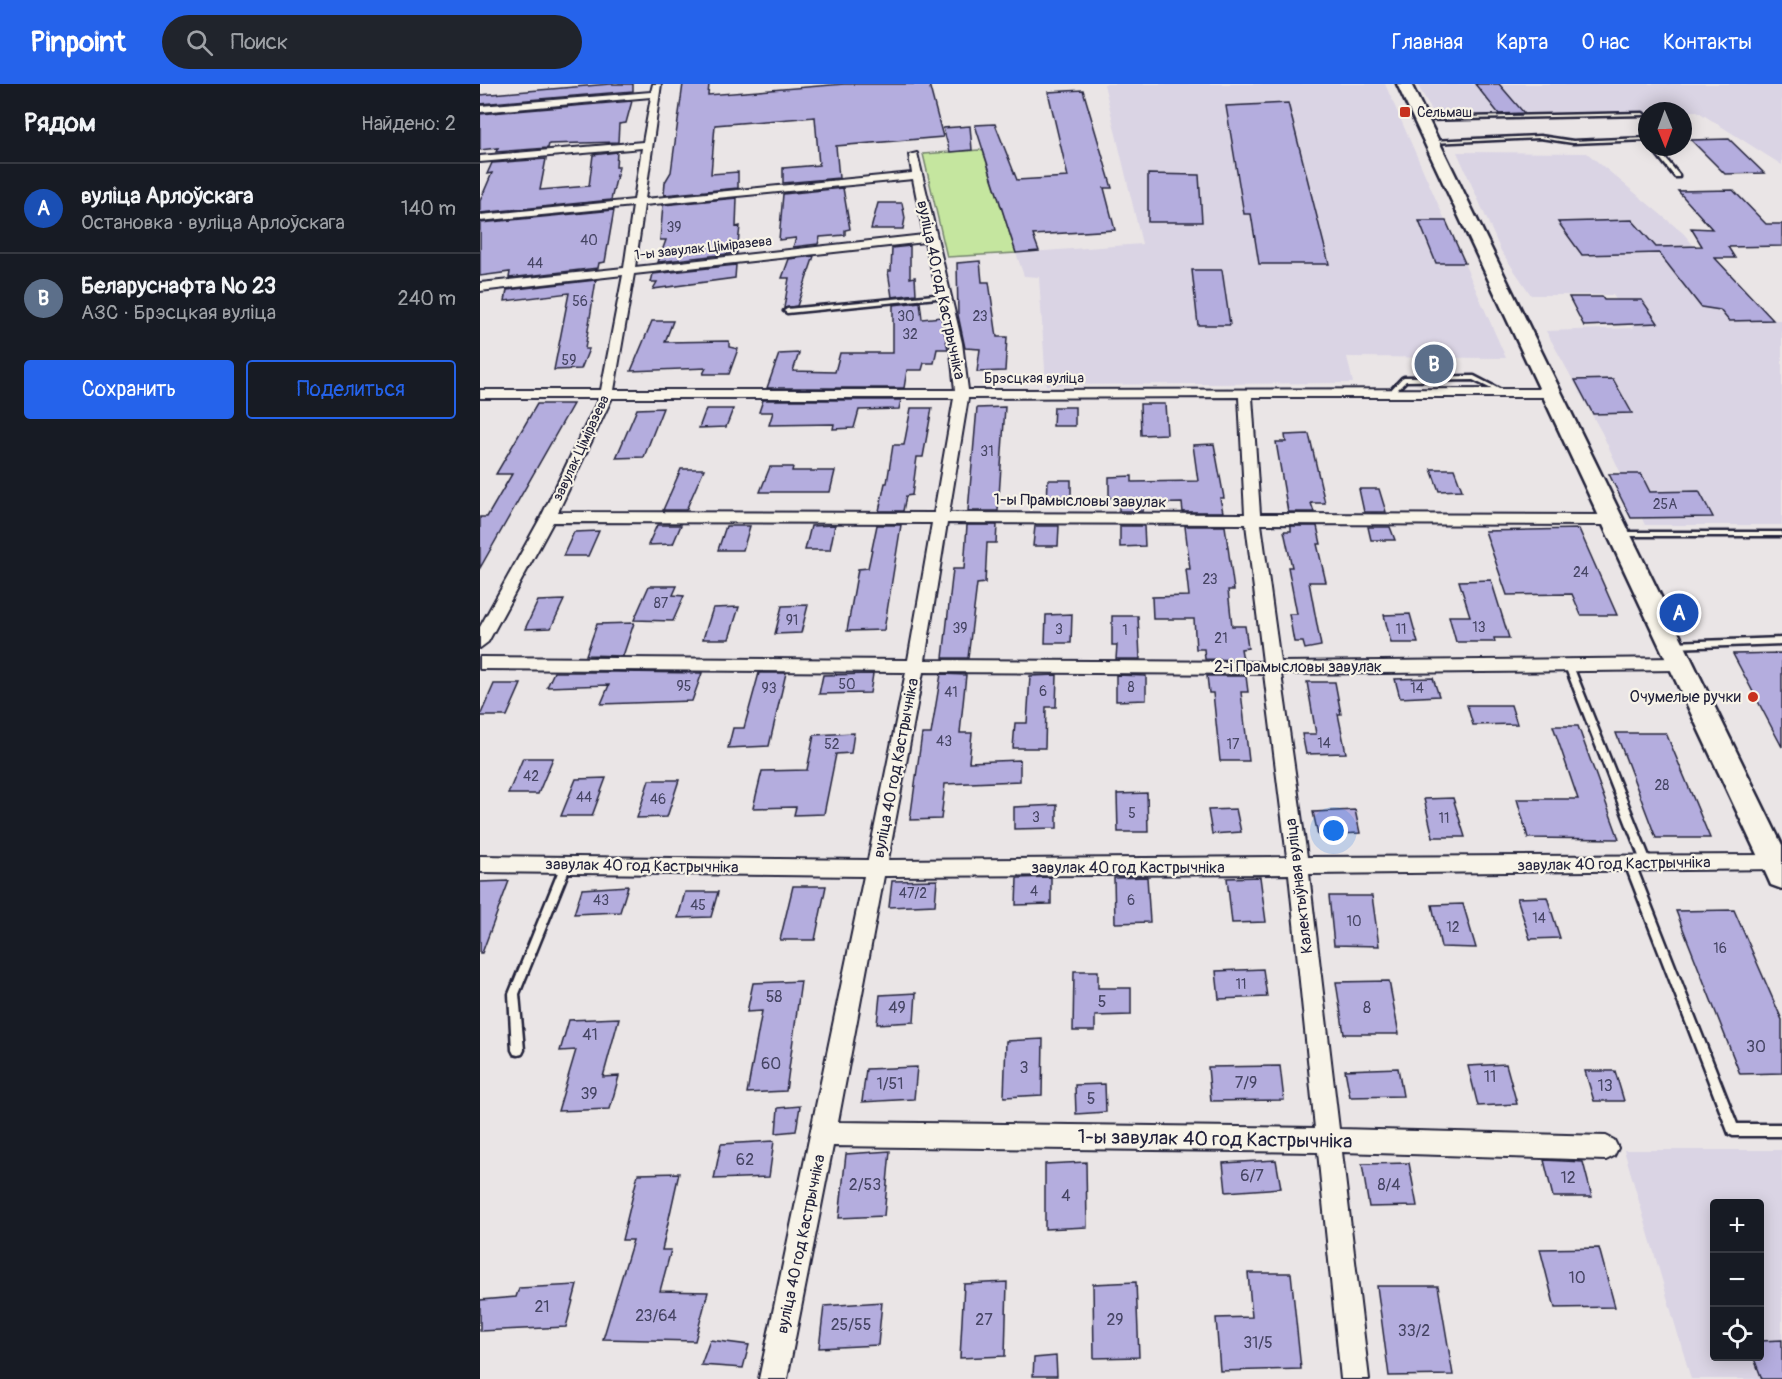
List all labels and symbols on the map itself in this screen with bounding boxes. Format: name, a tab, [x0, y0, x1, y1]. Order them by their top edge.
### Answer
north arrow	[1638, 102, 1692, 156]
place label: Сельмаш	[1417, 104, 1472, 121]
marker: Сельмаш	[1398, 105, 1412, 119]
street label: вуліца 40 год Кастрычніка	[912, 199, 970, 381]
house number: 39	[666, 219, 682, 236]
house number: 40	[580, 232, 598, 249]
street label: 1-ы завулак Ціміразева	[633, 232, 773, 264]
house number: 44	[527, 255, 543, 272]
house number: 56	[572, 293, 588, 310]
house number: 30	[897, 308, 915, 325]
house number: 23	[972, 308, 988, 325]
house number: 32	[902, 326, 918, 343]
pin: B	[1414, 342, 1454, 386]
house number: 59	[562, 352, 576, 369]
street label: Брэсцкая вуліца	[984, 370, 1084, 387]
street label: завулак Ціміразева	[549, 392, 613, 504]
house number: 31	[980, 443, 994, 460]
street label: 1-ы Прамысловы завулак	[993, 489, 1167, 513]
house number: 25А	[1653, 496, 1677, 513]
house number: 24	[1573, 564, 1589, 581]
house number: 23	[1202, 571, 1218, 588]
pin: A	[1660, 590, 1698, 636]
house number: 87	[654, 595, 669, 612]
house number: 91	[786, 612, 798, 629]
house number: 13	[1472, 619, 1486, 636]
house number: 39	[952, 620, 968, 637]
house number: 3	[1055, 621, 1063, 638]
house number: 11	[1396, 621, 1406, 638]
house number: 1	[1122, 622, 1128, 639]
house number: 21	[1214, 630, 1228, 647]
street label: 2-і Прамысловы завулак	[1214, 657, 1382, 677]
house number: 50	[838, 676, 856, 693]
street label: вуліца 40 год Кастрычніка	[869, 676, 923, 860]
house number: 95	[677, 678, 691, 695]
house number: 8	[1127, 679, 1135, 696]
house number: 93	[761, 680, 777, 697]
house number: 14	[1410, 680, 1424, 697]
house number: 6	[1039, 683, 1047, 700]
house number: 41	[944, 684, 958, 701]
place label: Очумелые ручки	[1630, 687, 1741, 707]
marker: Очумелые ручки	[1746, 690, 1760, 704]
house number: 43	[936, 733, 952, 750]
house number: 14	[1317, 735, 1331, 752]
house number: 52	[824, 736, 840, 753]
house number: 17	[1227, 736, 1240, 753]
house number: 42	[523, 768, 539, 785]
house number: 28	[1655, 777, 1669, 794]
house number: 44	[576, 789, 592, 806]
house number: 46	[650, 791, 666, 808]
house number: 5	[1128, 805, 1136, 822]
house number: 3	[1032, 809, 1040, 826]
house number: 11	[1439, 810, 1449, 827]
your location	[1319, 816, 1348, 845]
street label: Калектыўная вуліца	[1281, 817, 1317, 955]
street label: завулак 40 год Кастрычніка	[1517, 852, 1711, 876]
street label: завулак 40 год Кастрычніка	[545, 854, 739, 878]
street label: завулак 40 год Кастрычніка	[1031, 858, 1225, 878]
house number: 4	[1030, 883, 1038, 900]
house number: 47/2	[899, 885, 927, 902]
house number: 43	[593, 892, 609, 909]
house number: 6	[1127, 892, 1135, 909]
house number: 45	[690, 897, 706, 914]
house number: 14	[1532, 910, 1546, 927]
house number: 10	[1346, 913, 1362, 930]
house number: 12	[1446, 919, 1460, 936]
house number: 16	[1713, 940, 1727, 957]
house number: 11	[1236, 976, 1246, 993]
house number: 58	[766, 987, 782, 1007]
house number: 5	[1098, 992, 1106, 1012]
house number: 49	[888, 998, 906, 1018]
house number: 8	[1363, 998, 1371, 1018]
house number: 41	[582, 1025, 598, 1045]
house number: 30	[1746, 1037, 1766, 1057]
house number: 60	[761, 1054, 781, 1074]
house number: 3	[1020, 1058, 1029, 1078]
house number: 11	[1484, 1067, 1496, 1087]
house number: 7/9	[1235, 1073, 1257, 1093]
house number: 1/51	[877, 1074, 903, 1094]
house number: 13	[1597, 1076, 1613, 1096]
house number: 39	[580, 1084, 598, 1104]
house number: 5	[1087, 1089, 1095, 1109]
street label: 1-ы завулак 40 год Кастрычніка	[1077, 1124, 1353, 1154]
house number: 62	[736, 1150, 754, 1170]
street label: вуліца 40 год Кастрычніка	[772, 1153, 830, 1335]
house number: 6/7	[1240, 1166, 1264, 1186]
house number: 12	[1560, 1168, 1576, 1188]
house number: 2/53	[849, 1175, 881, 1195]
house number: 8/4	[1377, 1175, 1401, 1195]
house number: 4	[1061, 1186, 1071, 1206]
house number: 10	[1568, 1268, 1586, 1288]
house number: 21	[534, 1297, 550, 1317]
house number: 23/64	[635, 1306, 677, 1326]
house number: 27	[975, 1310, 993, 1330]
house number: 29	[1106, 1310, 1124, 1330]
house number: 25/55	[831, 1315, 871, 1335]
house number: 33/2	[1398, 1321, 1430, 1341]
house number: 31/5	[1243, 1333, 1273, 1353]

